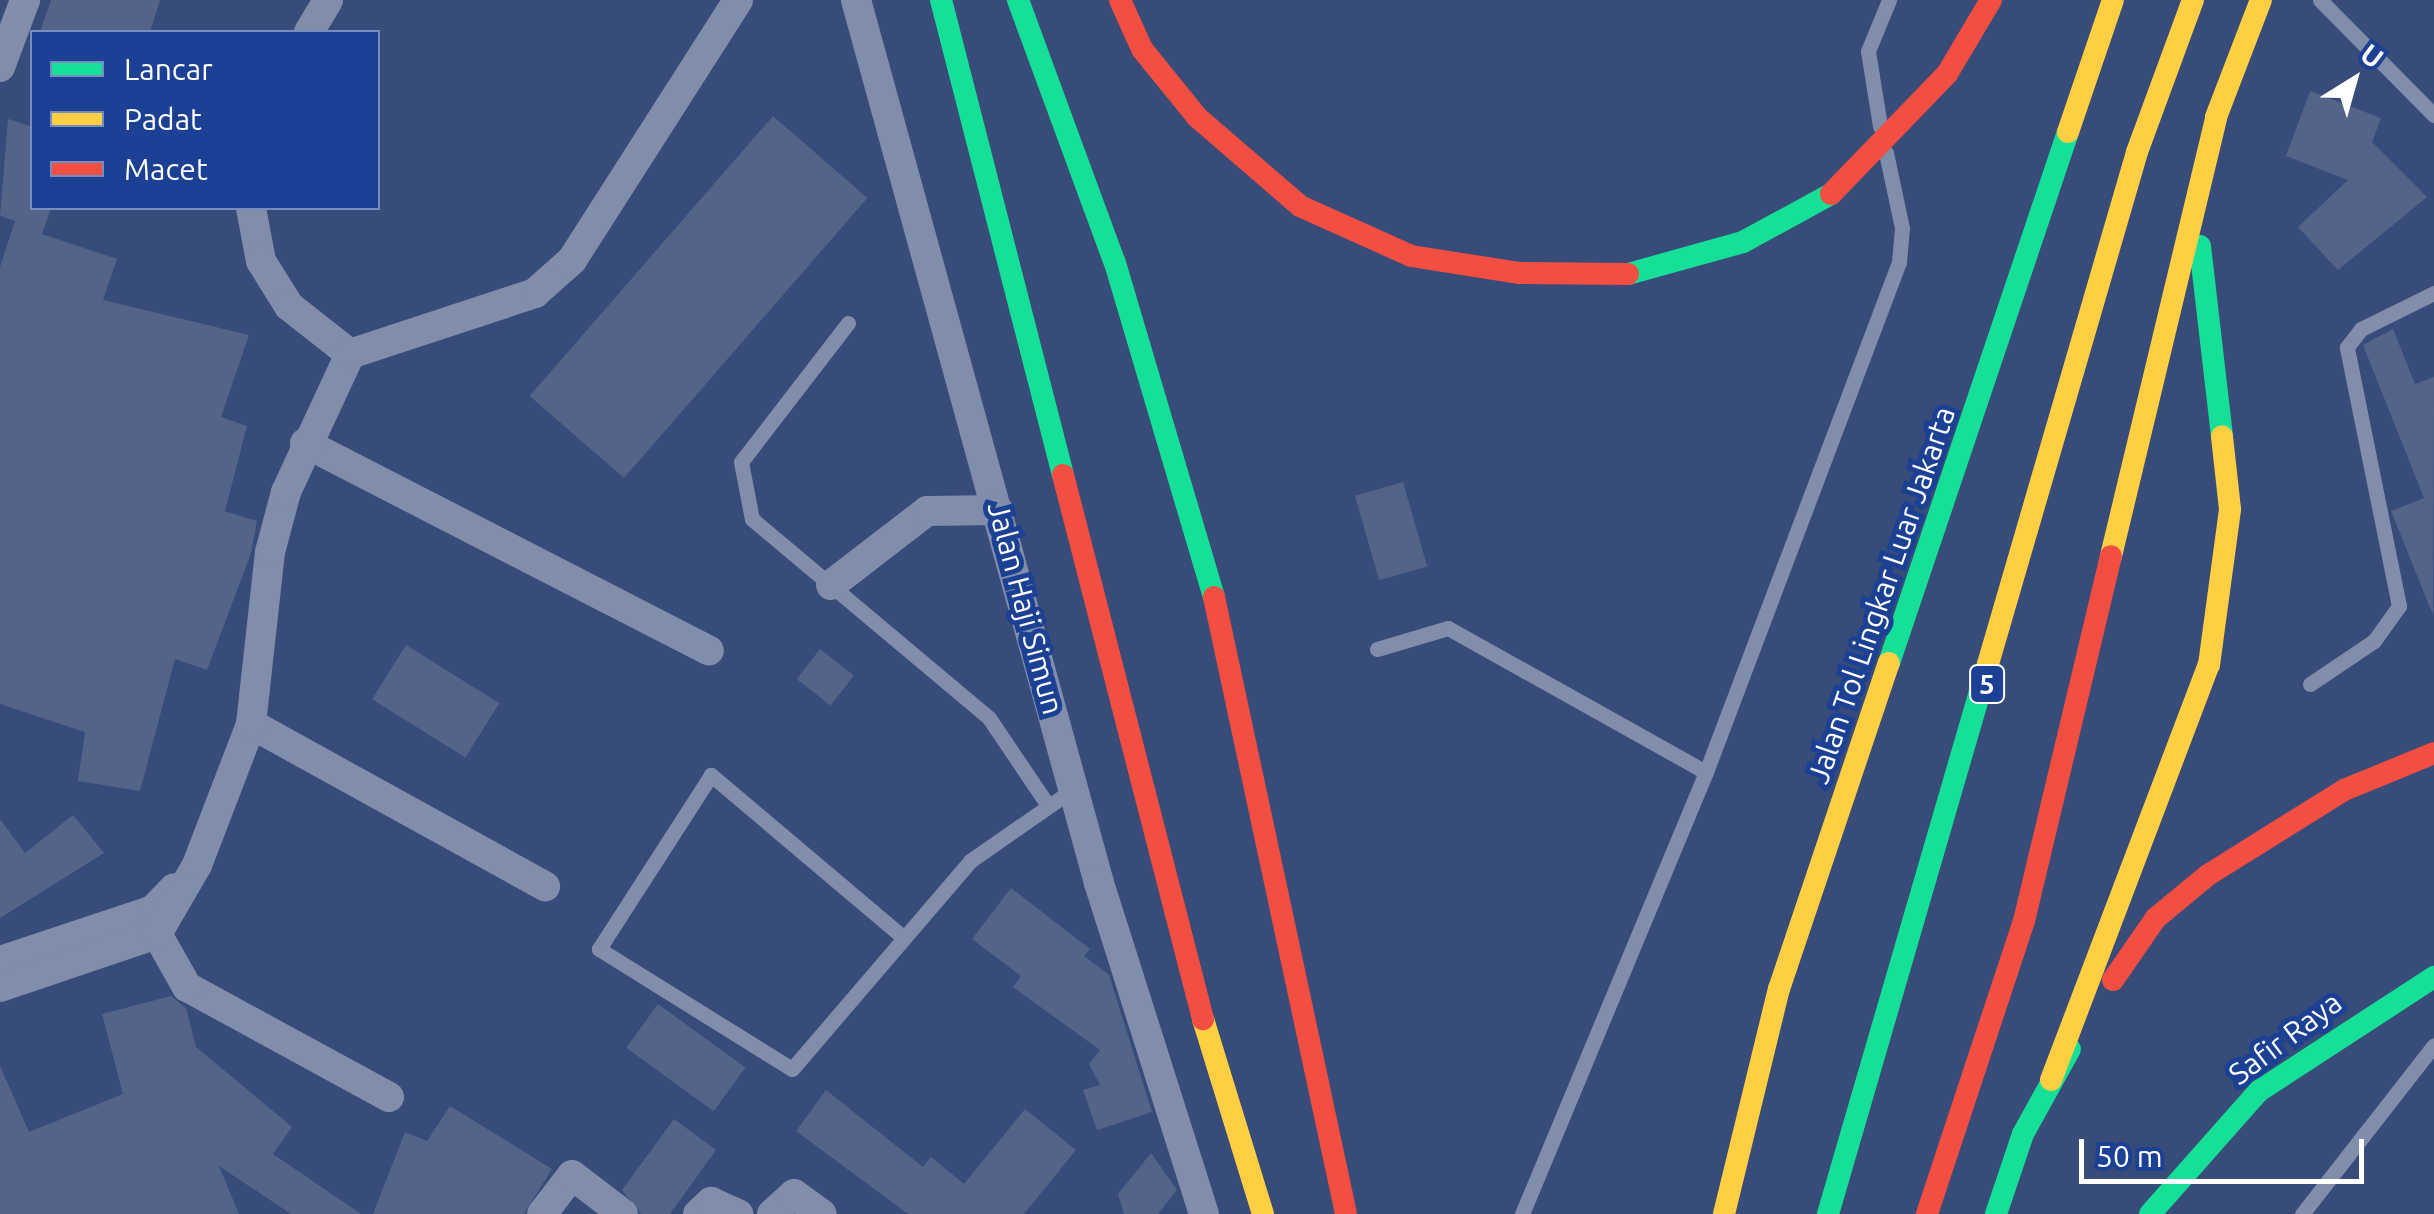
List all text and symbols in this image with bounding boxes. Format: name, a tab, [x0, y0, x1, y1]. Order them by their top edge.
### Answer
legend	[30, 30, 380, 210]
north arrow	[2304, 30, 2404, 130]
text: U	[2355, 37, 2390, 74]
text: Lancar	[124, 52, 213, 86]
text: Padat	[124, 102, 202, 136]
text: Macet	[124, 152, 208, 186]
street label: Jalan Tol Lingkar Luar Jakarta	[1800, 402, 1962, 788]
street label: Jalan Haji Simun	[980, 498, 1072, 718]
road number: 5	[1967, 661, 2007, 707]
street label: Safir Raya	[2221, 984, 2349, 1092]
scale bar	[2084, 1119, 2369, 1181]
text: 50 m	[2096, 1139, 2163, 1173]

